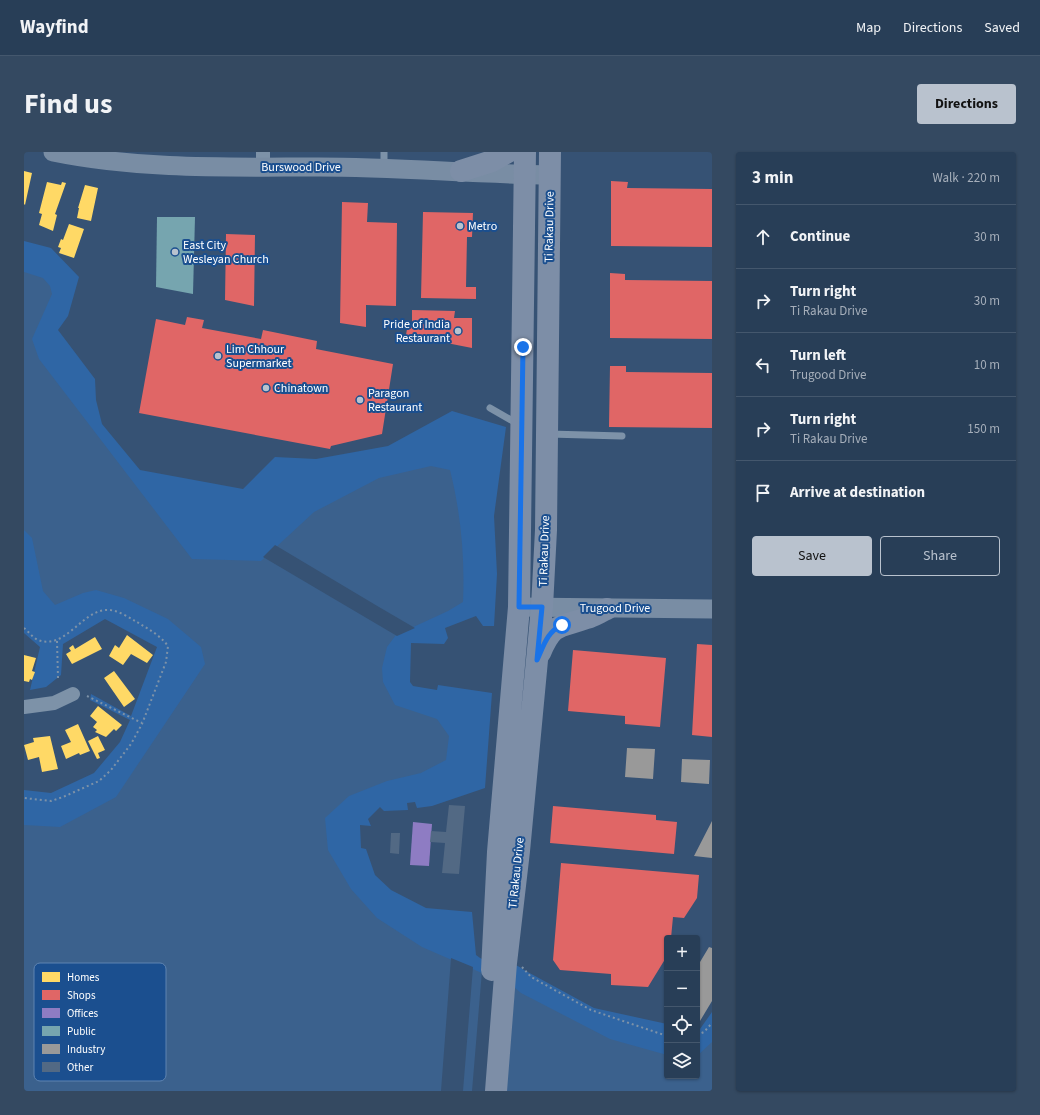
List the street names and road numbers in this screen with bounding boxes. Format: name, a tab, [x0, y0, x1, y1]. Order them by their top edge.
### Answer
street label: Burswood Drive	[261, 159, 341, 176]
street label: Ti Rakau Drive	[540, 191, 559, 263]
street label: Ti Rakau Drive	[535, 515, 554, 587]
street label: Trugood Drive	[580, 600, 650, 617]
street label: Ti Rakau Drive	[504, 837, 529, 909]

